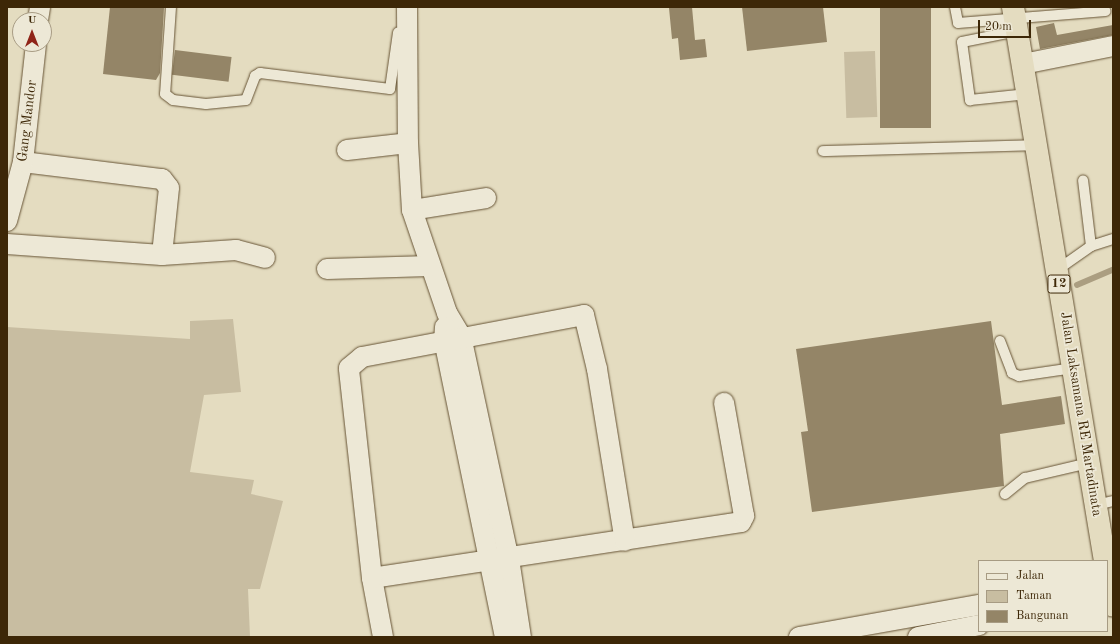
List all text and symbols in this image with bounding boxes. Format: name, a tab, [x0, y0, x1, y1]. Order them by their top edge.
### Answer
north arrow	[12, 12, 52, 52]
scale bar	[980, 12, 1033, 38]
text: U	[28, 15, 36, 26]
text: 20 m	[985, 21, 1012, 33]
street label: Gang Mandor	[14, 79, 40, 163]
road number: 12	[1047, 273, 1071, 295]
street label: Jalan Laksamana RE Martadinata	[1057, 311, 1105, 517]
legend	[978, 560, 1108, 632]
text: Jalan	[1016, 570, 1044, 582]
text: Taman	[1016, 590, 1052, 602]
text: Bangunan	[1016, 610, 1068, 622]

